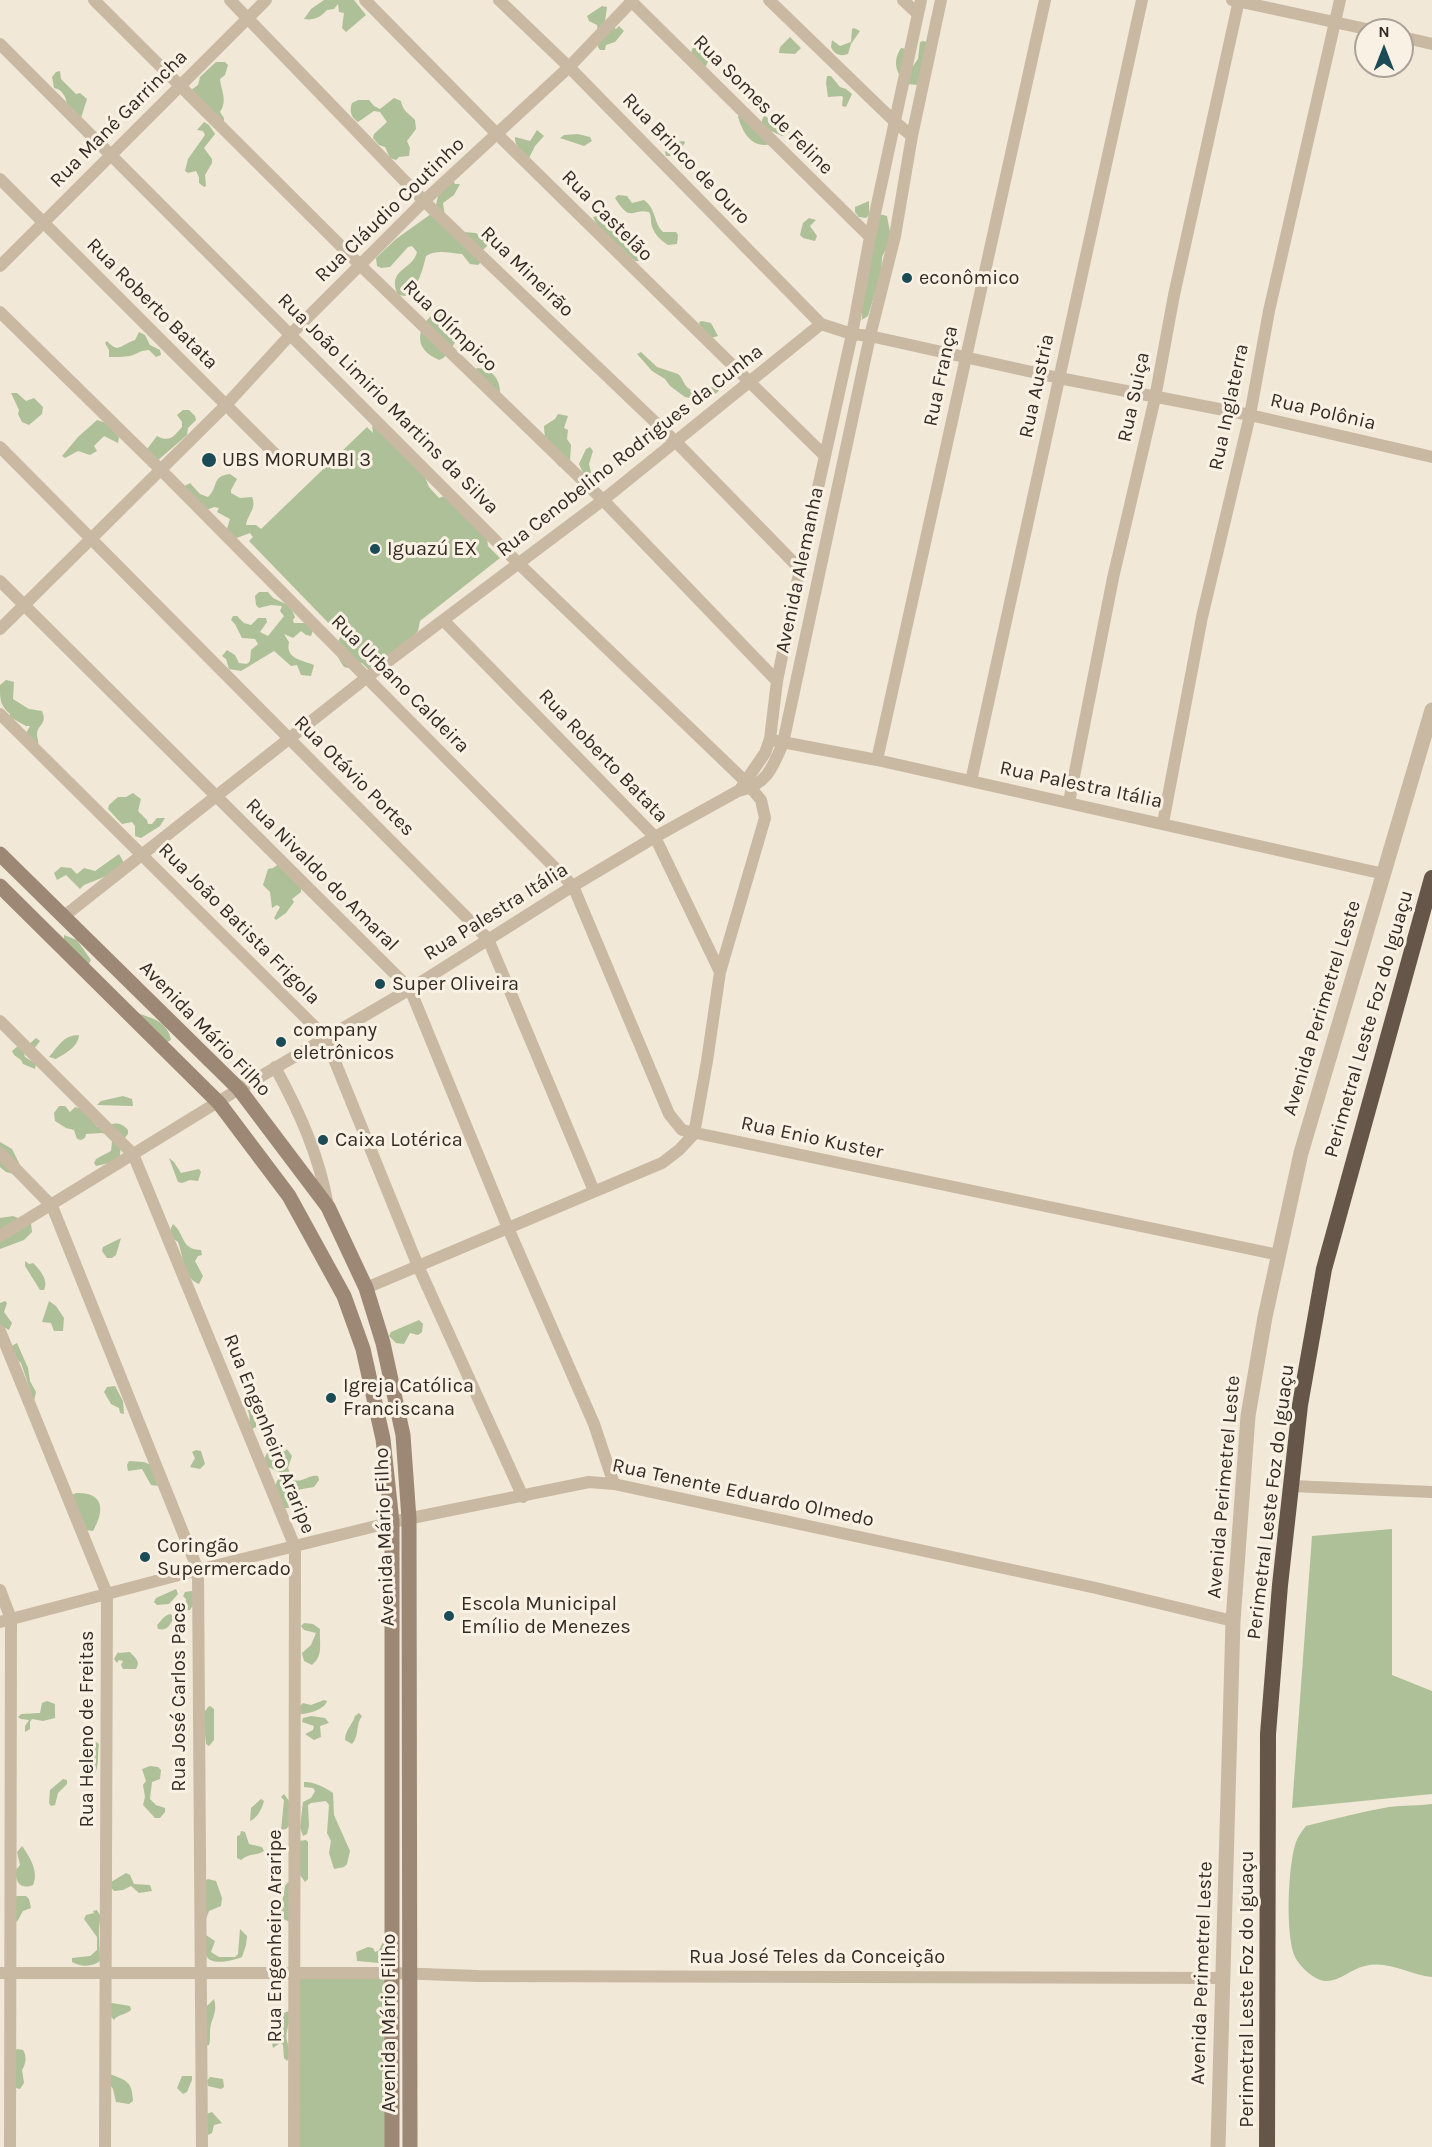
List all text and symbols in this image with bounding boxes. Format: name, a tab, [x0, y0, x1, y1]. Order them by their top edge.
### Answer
north arrow	[1354, 18, 1414, 78]
text: N	[1378, 22, 1390, 41]
street label: Rua Somes de Feline	[688, 30, 838, 180]
street label: Rua Mané Garrincha	[45, 45, 193, 193]
street label: Rua Brinco de Ouro	[617, 88, 755, 230]
street label: Rua Cláudio Coutinho	[310, 132, 470, 288]
street label: Rua Castelão	[556, 165, 658, 267]
street label: Rua Mineirão	[475, 222, 579, 322]
street label: Rua Roberto Batata	[81, 233, 223, 375]
place label: econômico	[919, 266, 1019, 290]
marker: econômico	[900, 271, 914, 285]
street label: Rua Olímpico	[398, 275, 502, 377]
street label: Rua João Limirio Martins da Silva	[272, 288, 504, 520]
street label: Rua França	[919, 324, 963, 428]
street label: Rua Austria	[1014, 332, 1060, 440]
street label: Rua Cenobelino Rodrigues da Cunha	[492, 340, 768, 562]
street label: Rua Inglaterra	[1204, 341, 1254, 473]
street label: Rua Suiça	[1113, 350, 1155, 444]
street label: Rua Polônia	[1268, 388, 1378, 436]
place label: UBS MORUMBI 3	[222, 448, 371, 472]
marker: UBS MORUMBI 3	[200, 451, 218, 469]
street label: Avenida Alemanha	[771, 485, 829, 655]
place label: Iguazú EX	[387, 537, 477, 561]
marker: Iguazú EX	[368, 542, 382, 556]
street label: Rua Urbano Caldeira	[326, 610, 474, 758]
street label: Rua Roberto Batata	[533, 684, 673, 828]
street label: Rua Otávio Portes	[289, 711, 419, 841]
street label: Rua Palestra Itália	[997, 756, 1165, 814]
street label: Rua Nivaldo do Amaral	[240, 793, 404, 957]
street label: Rua João Batista Frigola	[153, 838, 325, 1010]
street label: Rua Palestra Itália	[419, 858, 573, 966]
street label: Perimetral Leste Foz do Iguaçu	[1319, 887, 1419, 1161]
street label: Avenida Perimetrel Leste	[1278, 897, 1366, 1119]
street label: Avenida Mário Filho	[134, 956, 276, 1102]
place label: Super Oliveira	[392, 972, 519, 996]
marker: Super Oliveira	[373, 977, 387, 991]
place label: company eletrônicos	[293, 1018, 395, 1065]
marker: company eletrônicos	[274, 1035, 288, 1049]
street label: Rua Enio Kuster	[739, 1111, 885, 1165]
place label: Caixa Lotérica	[335, 1128, 463, 1152]
marker: Caixa Lotérica	[316, 1133, 330, 1147]
street label: Rua Engenheiro Araripe	[218, 1331, 320, 1537]
street label: Perimetral Leste Foz do Iguaçu	[1242, 1363, 1300, 1641]
place label: Igreja Católica Franciscana	[343, 1374, 474, 1421]
street label: Avenida Perimetrel Leste	[1202, 1374, 1246, 1600]
marker: Igreja Católica Franciscana	[324, 1391, 338, 1405]
street label: Avenida Mário Filho	[370, 1447, 400, 1627]
street label: Rua Tenente Eduardo Olmedo	[610, 1453, 876, 1533]
place label: Coringão Supermercado	[157, 1534, 291, 1581]
marker: Coringão Supermercado	[138, 1550, 152, 1564]
place label: Escola Municipal Emílio de Menezes	[461, 1592, 631, 1639]
street label: Rua José Carlos Pace	[167, 1602, 191, 1792]
marker: Escola Municipal Emílio de Menezes	[442, 1609, 456, 1623]
street label: Rua Heleno de Freitas	[75, 1630, 99, 1828]
street label: Rua Engenheiro Araripe	[263, 1829, 287, 2043]
street label: Perimetral Leste Foz do Iguaçu	[1235, 1850, 1259, 2128]
street label: Avenida Perimetrel Leste	[1186, 1861, 1218, 2085]
street label: Avenida Mário Filho	[377, 1934, 401, 2112]
street label: Rua José Teles da Conceição	[689, 1945, 945, 1969]

